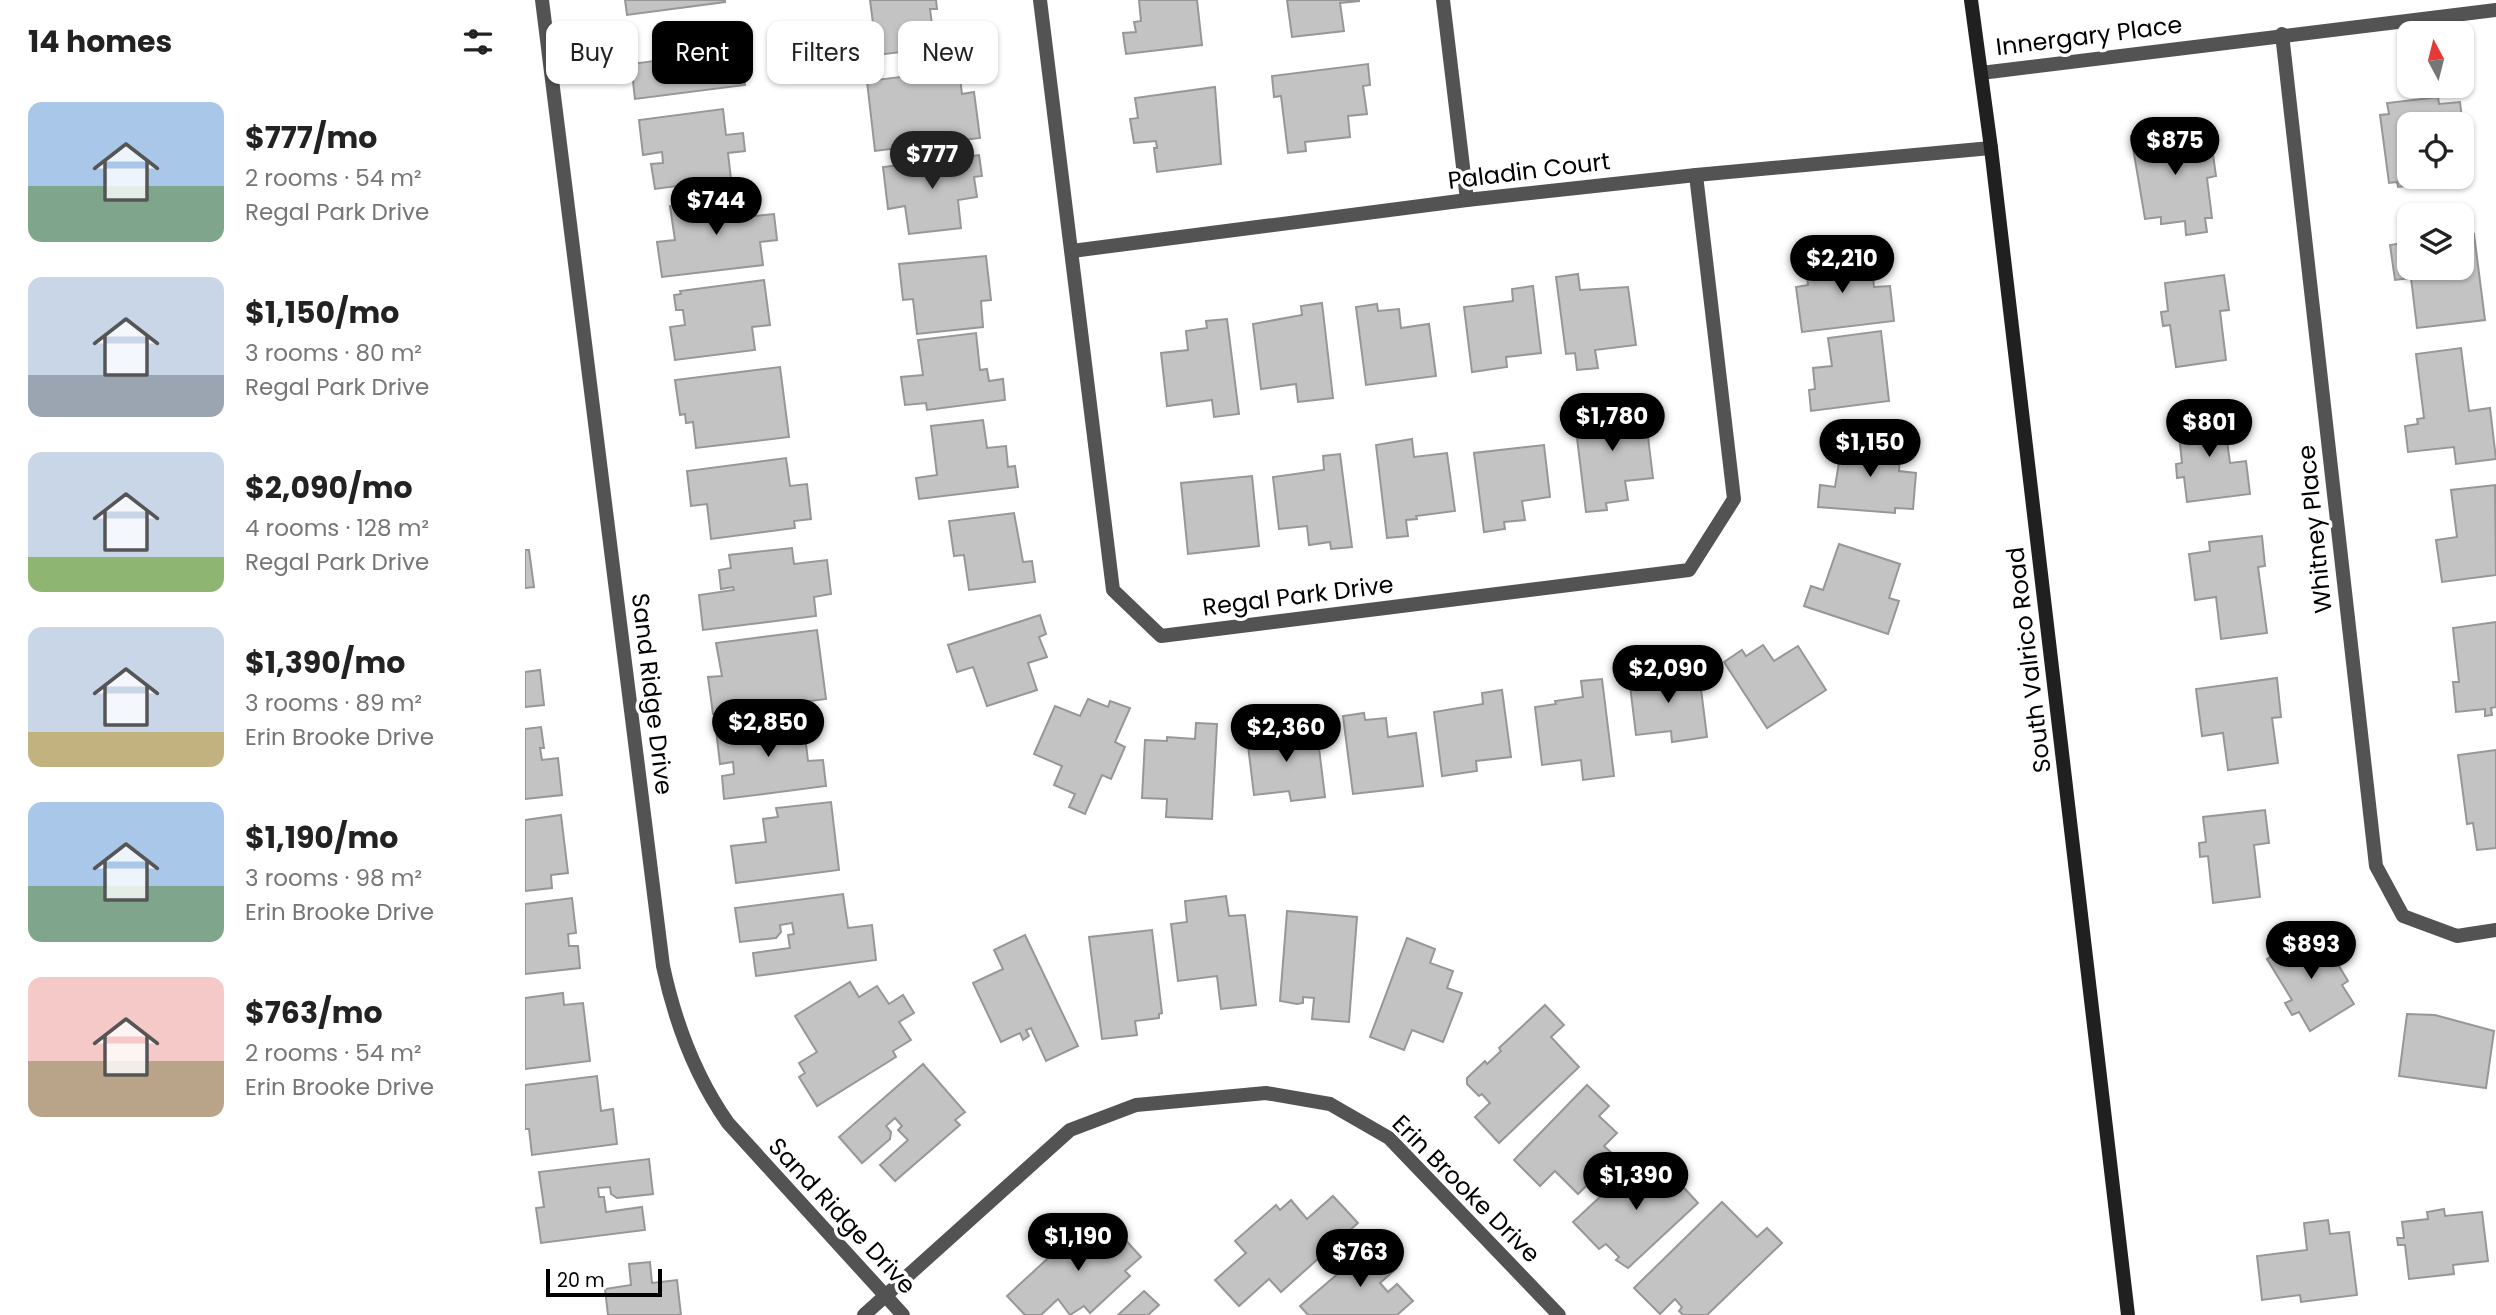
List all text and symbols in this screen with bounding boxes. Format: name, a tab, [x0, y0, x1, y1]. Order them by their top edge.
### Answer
street label: Innergary Place	[1994, 8, 2184, 63]
text: 14 homes	[28, 20, 172, 63]
chip: Buy	[546, 21, 638, 84]
chip: Rent	[652, 21, 753, 84]
chip: Filters	[767, 21, 884, 84]
chip: New	[898, 21, 998, 84]
north arrow	[2397, 21, 2475, 98]
map controls	[2397, 21, 2474, 280]
icon: filters	[459, 23, 497, 61]
button: locate	[2397, 112, 2474, 189]
text: $777/mo	[245, 116, 377, 159]
pin: $875	[2134, 118, 2216, 177]
text: $875	[2146, 124, 2204, 156]
icon: home	[84, 130, 168, 214]
pin: $777	[891, 132, 973, 191]
text: $777	[906, 138, 958, 170]
street label: Paladin Court	[1446, 144, 1612, 197]
text: 2 rooms · 54 m²	[245, 162, 422, 194]
pin: $744	[675, 177, 757, 237]
text: $744	[687, 184, 745, 216]
text: Regal Park Drive	[245, 196, 429, 228]
button: layers	[2397, 203, 2474, 280]
pin: $2,210	[1785, 236, 1899, 295]
text: $2,210	[1806, 242, 1878, 274]
text: $1,150/mo	[245, 291, 399, 334]
icon: home	[84, 305, 168, 389]
text: 3 rooms · 80 m²	[245, 337, 422, 369]
text: Regal Park Drive	[245, 371, 429, 403]
pin: $1,780	[1555, 393, 1669, 453]
text: $1,780	[1576, 400, 1648, 432]
pin: $801	[2168, 400, 2250, 459]
text: $801	[2182, 406, 2236, 438]
pin: $1,150	[1813, 420, 1927, 479]
text: $1,150	[1836, 426, 1904, 458]
street label: Whitney Place	[2289, 443, 2340, 615]
text: $2,090/mo	[245, 466, 413, 509]
icon: home	[84, 480, 168, 564]
text: 4 rooms · 128 m²	[245, 512, 429, 544]
street label: South Valrico Road	[1998, 545, 2059, 775]
text: Regal Park Drive	[245, 546, 429, 578]
street label: Regal Park Drive	[1201, 567, 1395, 624]
street label: Sand Ridge Drive	[624, 591, 681, 797]
text: $1,390/mo	[245, 641, 405, 684]
pin: $2,090	[1611, 646, 1725, 705]
text: $2,090	[1628, 652, 1708, 684]
icon: home	[84, 655, 168, 739]
text: 3 rooms · 89 m²	[245, 687, 422, 719]
pin: $2,850	[711, 700, 825, 759]
pin: $2,360	[1229, 704, 1343, 764]
text: $2,850	[728, 706, 808, 738]
text: $2,360	[1247, 711, 1325, 743]
text: Erin Brooke Drive	[245, 721, 434, 753]
text: $1,190/mo	[245, 816, 398, 859]
icon: home	[84, 830, 168, 914]
text: 3 rooms · 98 m²	[245, 862, 422, 894]
text: Erin Brooke Drive	[245, 896, 434, 928]
pin: $893	[2270, 922, 2352, 981]
text: $893	[2282, 928, 2340, 960]
text: $763/mo	[245, 991, 383, 1034]
icon: home	[84, 1005, 168, 1089]
text: 2 rooms · 54 m²	[245, 1037, 422, 1069]
text: Erin Brooke Drive	[245, 1071, 434, 1103]
street label: Erin Brooke Drive	[1385, 1107, 1548, 1270]
street label: Sand Ridge Drive	[761, 1130, 924, 1301]
pin: $1,390	[1579, 1152, 1693, 1212]
text: $1,390	[1599, 1159, 1673, 1191]
pin: $1,190	[1021, 1214, 1135, 1273]
text: $1,190	[1044, 1220, 1112, 1252]
pin: $763	[1319, 1230, 1401, 1289]
text: $763	[1332, 1236, 1388, 1268]
scale bar	[546, 1266, 661, 1298]
text: 20 m	[557, 1267, 605, 1294]

